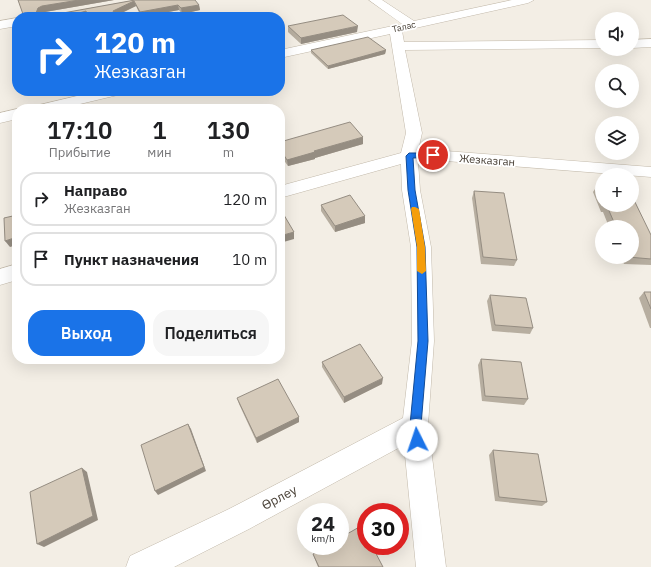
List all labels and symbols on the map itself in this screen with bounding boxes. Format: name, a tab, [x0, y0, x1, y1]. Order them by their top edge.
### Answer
street label: Талас	[391, 18, 417, 35]
pin	[416, 138, 450, 172]
street label: Жезказган	[458, 151, 516, 169]
position arrow	[396, 419, 438, 461]
street label: Өрлеу	[259, 481, 300, 514]
speed limit sign: 30	[357, 503, 409, 555]

